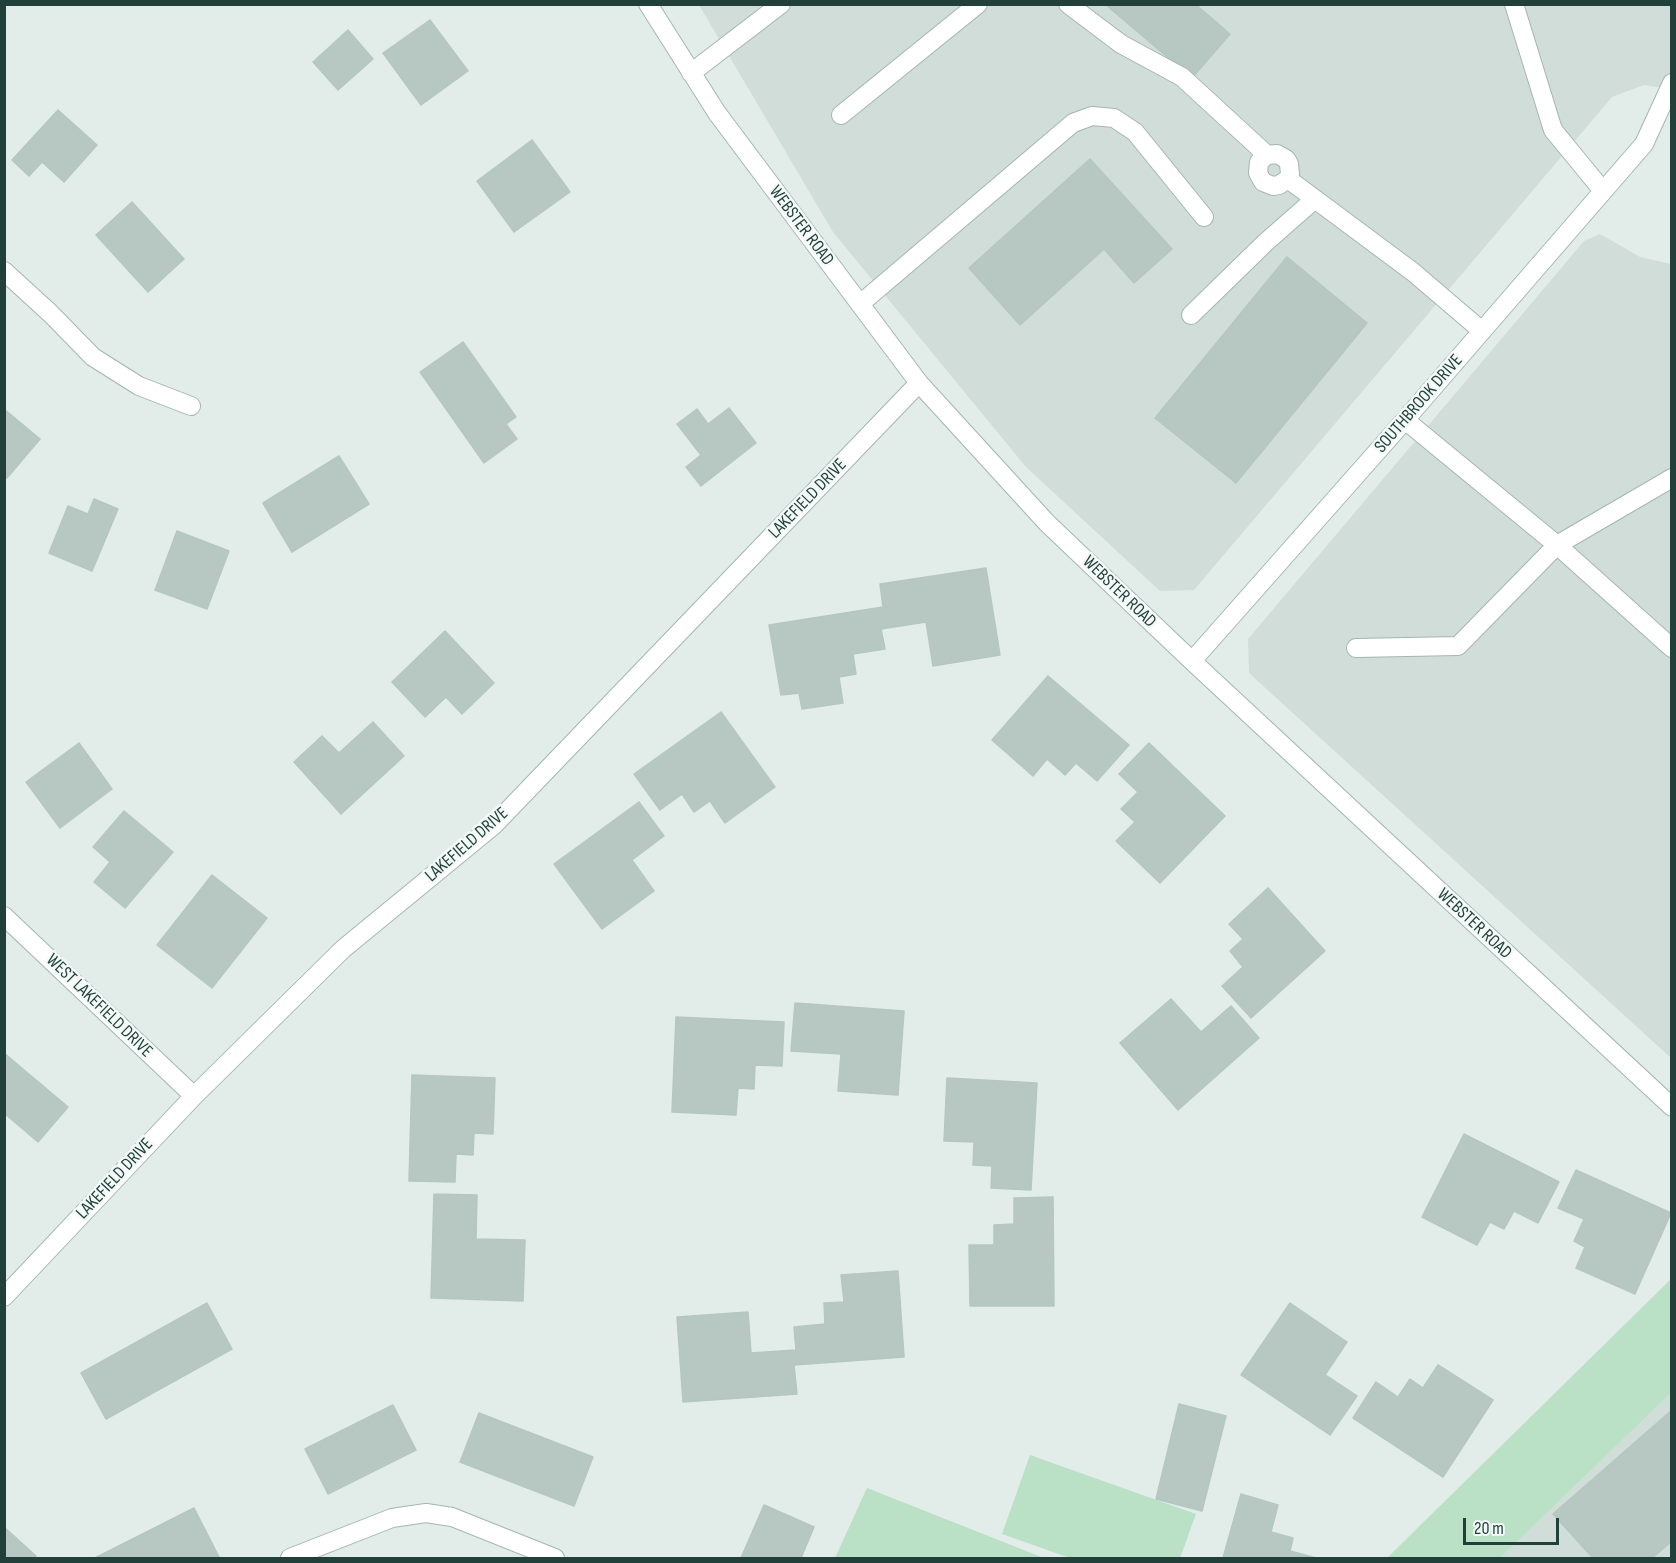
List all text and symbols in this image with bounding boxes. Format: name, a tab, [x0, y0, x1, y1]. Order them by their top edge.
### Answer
street label: WEBSTER ROAD	[764, 182, 838, 270]
street label: SOUTHBROOK DRIVE	[1370, 350, 1468, 458]
street label: LAKEFIELD DRIVE	[765, 454, 851, 544]
street label: WEBSTER ROAD	[1078, 552, 1160, 632]
street label: LAKEFIELD DRIVE	[421, 803, 513, 887]
street label: WEBSTER ROAD	[1432, 884, 1516, 964]
street label: WEST LAKEFIELD DRIVE	[41, 950, 157, 1062]
street label: LAKEFIELD DRIVE	[72, 1134, 158, 1224]
scale bar	[1466, 1506, 1562, 1544]
text: 20 m	[1474, 1518, 1504, 1539]

